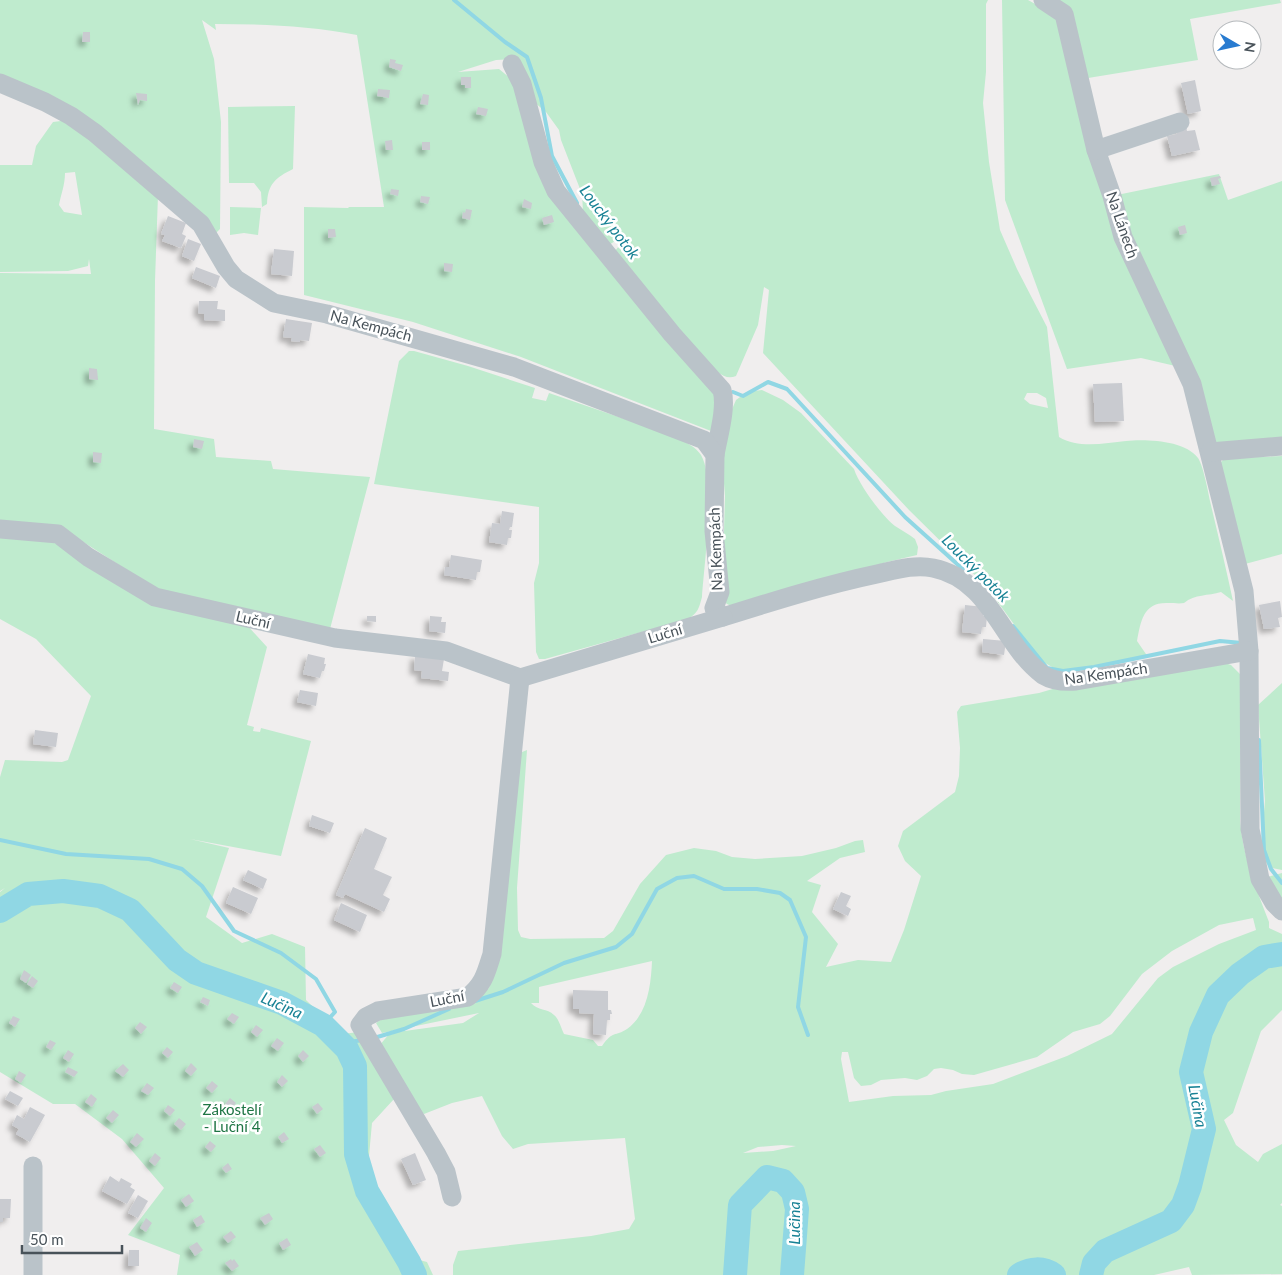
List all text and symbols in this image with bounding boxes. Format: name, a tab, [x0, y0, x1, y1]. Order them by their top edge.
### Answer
north arrow	[1212, 20, 1262, 70]
text: N	[1241, 40, 1260, 54]
water label: Loucký potok	[576, 181, 645, 263]
street label: Na Lánech	[1103, 189, 1143, 260]
street label: Na Kempách	[329, 306, 414, 345]
street label: Na Kempách	[705, 507, 725, 591]
water label: Loucký potok	[939, 530, 1014, 606]
street label: Luční	[234, 606, 274, 632]
street label: Luční	[645, 619, 685, 647]
street label: Na Kempách	[1063, 658, 1148, 688]
street label: Luční	[428, 986, 467, 1010]
water label: Lučina	[259, 987, 306, 1022]
water label: Lučina	[1185, 1083, 1212, 1129]
park label: Zákostelí - Luční 4	[202, 1100, 263, 1135]
water label: Lučina	[784, 1201, 803, 1245]
scale bar	[22, 1222, 122, 1254]
text: 50 m	[30, 1230, 64, 1248]

